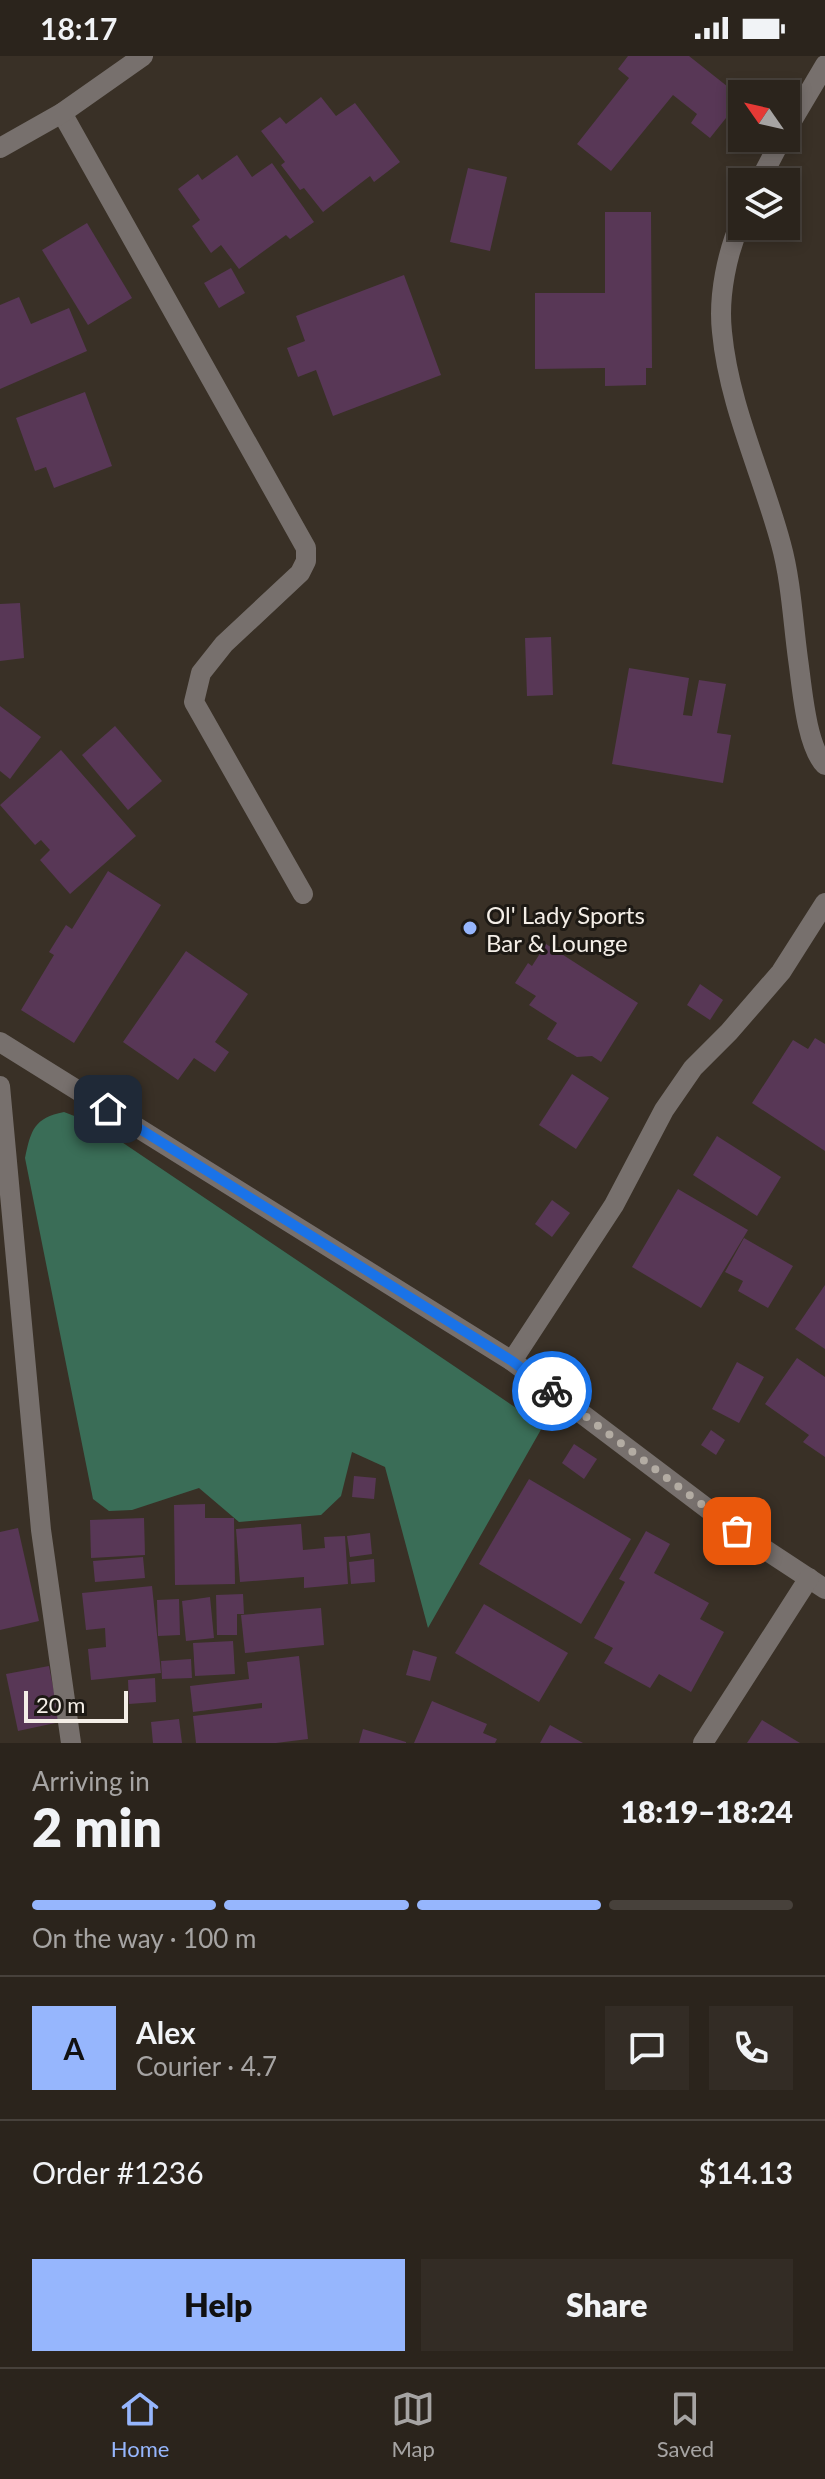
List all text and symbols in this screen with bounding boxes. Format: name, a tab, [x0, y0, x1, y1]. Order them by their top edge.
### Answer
text: 18:17	[40, 10, 117, 46]
north arrow	[728, 80, 800, 152]
map controls	[728, 80, 800, 240]
button: layers	[728, 168, 800, 240]
place label: Ol' Lady Sports Bar & Lounge	[486, 900, 645, 957]
marker: Ol' Lady Sports Bar & Lounge	[461, 919, 479, 937]
pin	[74, 1075, 142, 1143]
icon: home	[86, 1087, 130, 1131]
courier	[512, 1351, 592, 1431]
icon: bike	[530, 1369, 574, 1413]
pin	[703, 1497, 771, 1565]
icon: bag	[715, 1509, 759, 1553]
scale bar	[24, 1687, 128, 1723]
text: 20 m	[36, 1691, 85, 1718]
text: Arriving in	[32, 1765, 150, 1797]
text: 18:19–18:24	[620, 1793, 793, 1829]
text: 2 min	[32, 1796, 162, 1858]
text: On the way · 100 m	[32, 1922, 256, 1954]
button: chat	[605, 2006, 689, 2090]
button: phone	[709, 2006, 793, 2090]
text: Alex	[136, 2014, 196, 2050]
text: A	[64, 2030, 84, 2066]
text: Courier · 4.7	[136, 2050, 277, 2082]
text: Order #1236	[32, 2154, 204, 2190]
text: $14.13	[699, 2154, 793, 2190]
button: Help	[32, 2259, 405, 2351]
button: Share	[421, 2259, 793, 2351]
tab: Home	[111, 2387, 169, 2462]
tab: Map	[391, 2387, 435, 2462]
tab: Saved	[657, 2387, 714, 2462]

